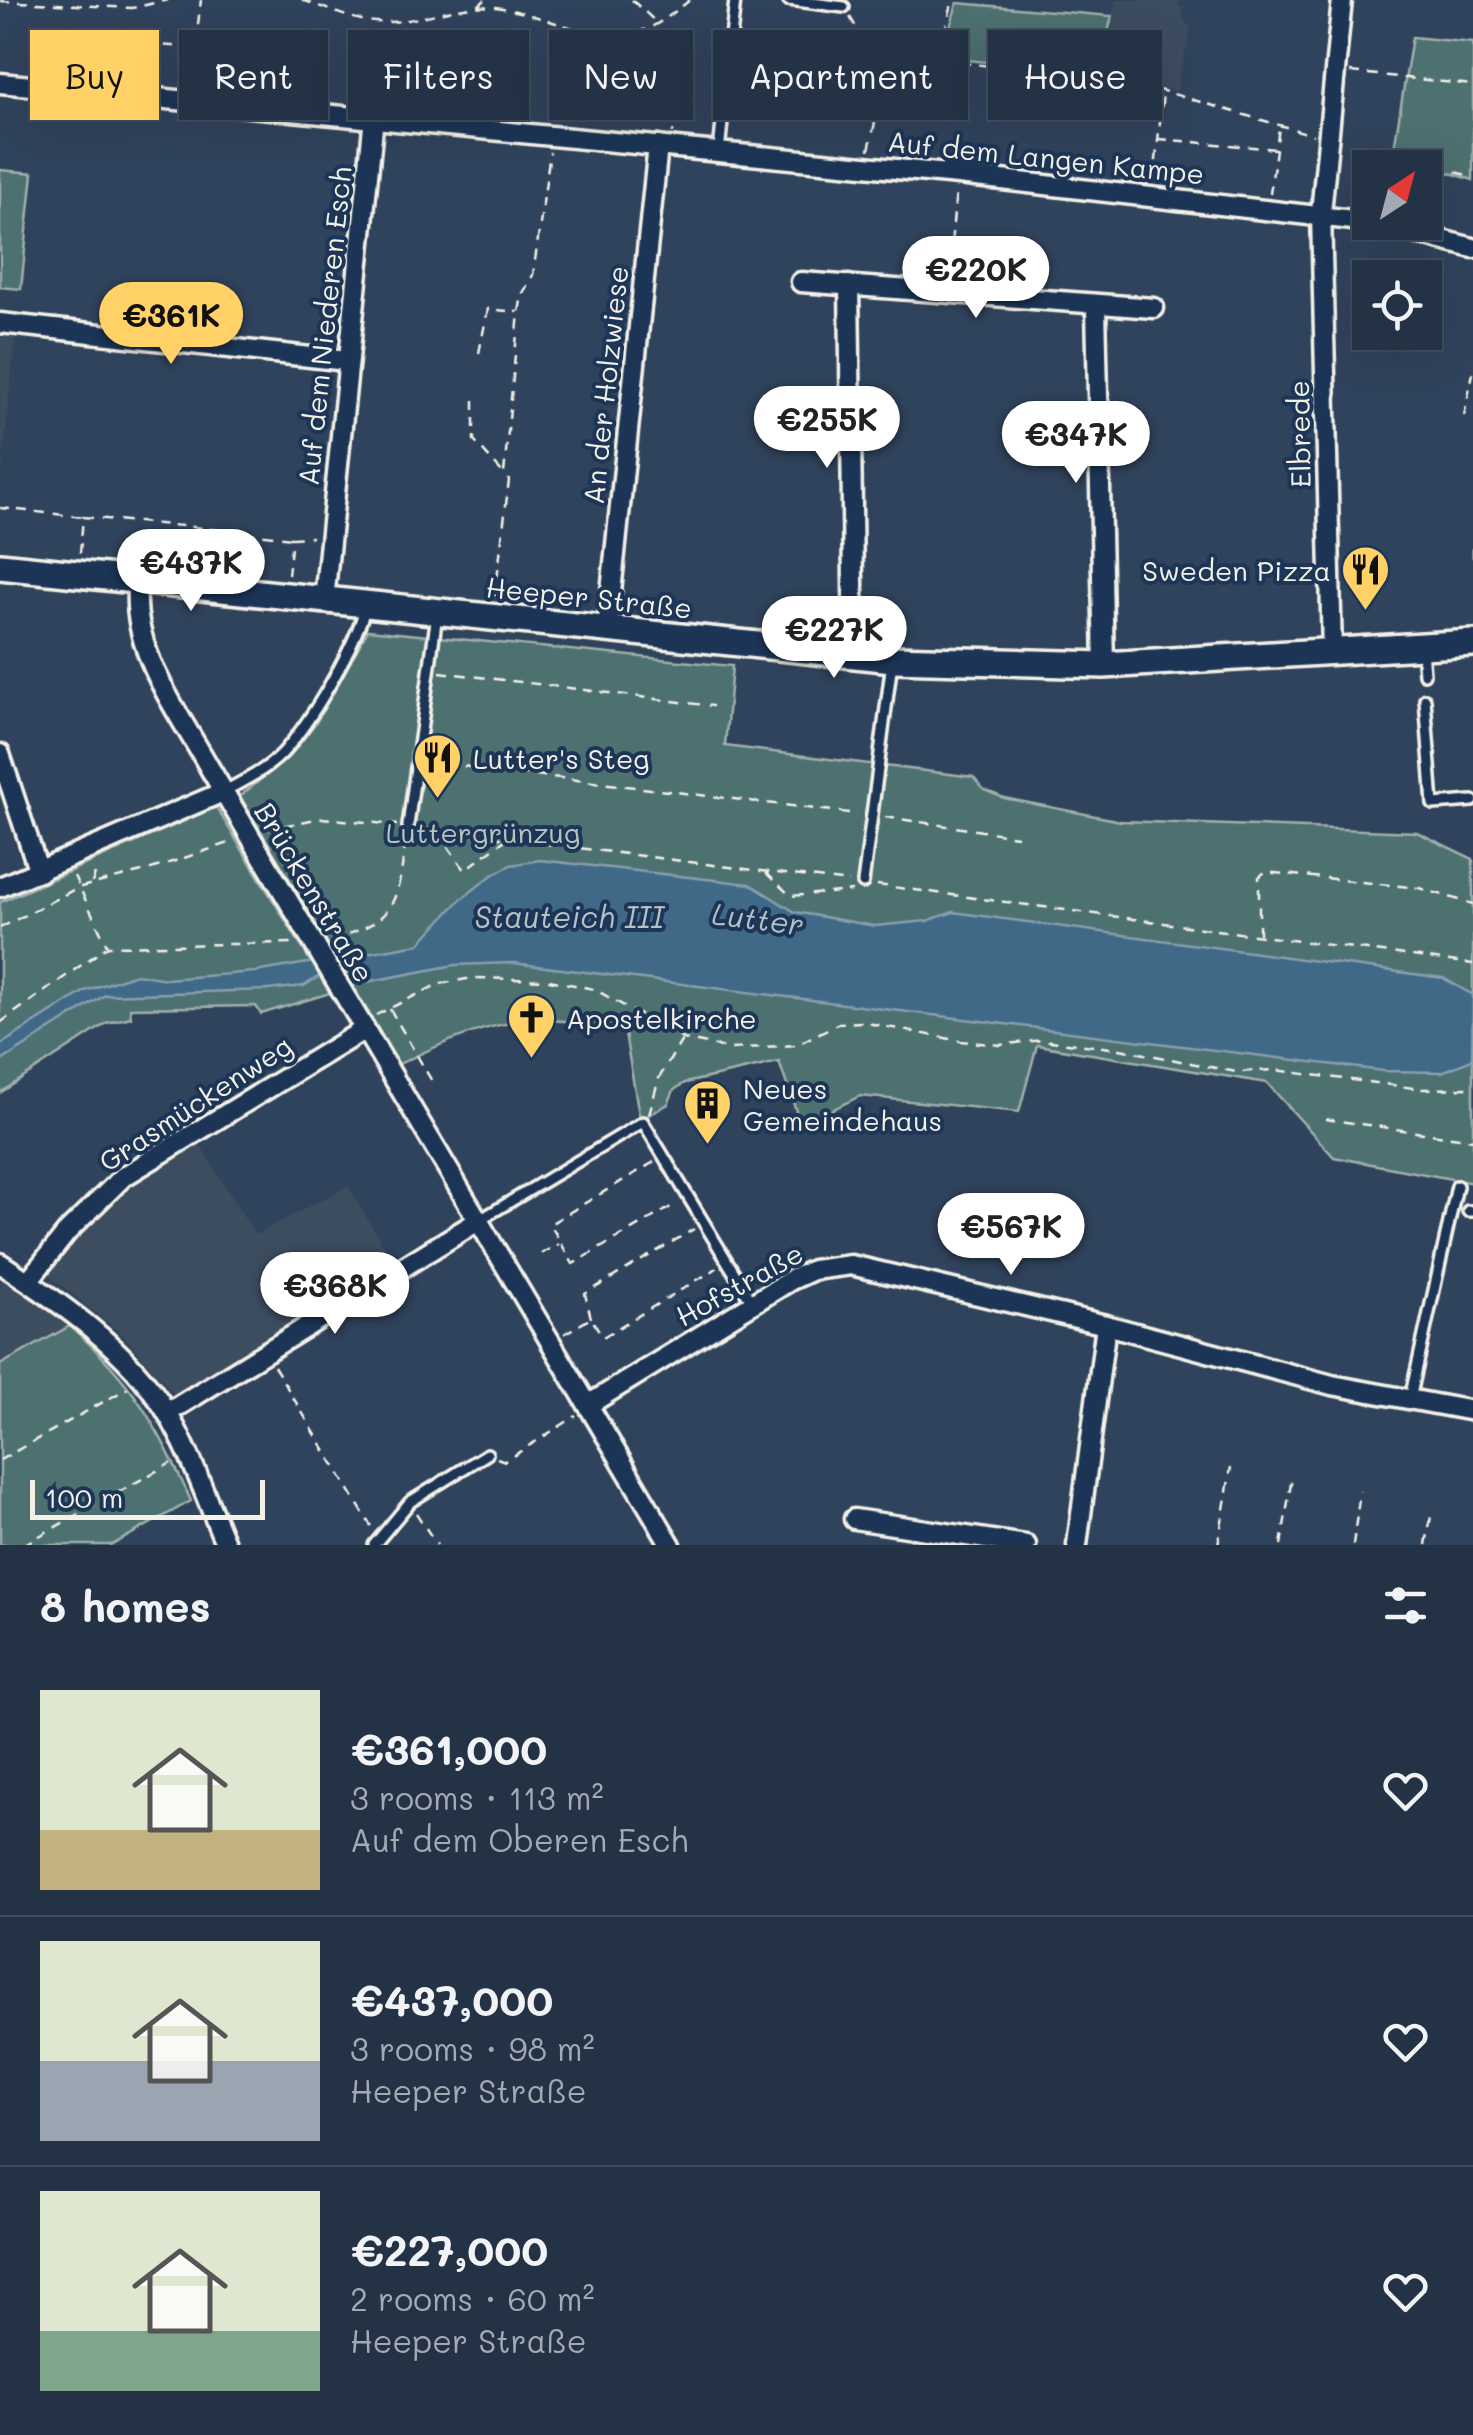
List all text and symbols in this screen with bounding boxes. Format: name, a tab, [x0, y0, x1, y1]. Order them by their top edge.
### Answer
chip: Buy	[30, 30, 159, 120]
chip: Rent	[179, 30, 328, 120]
chip: Filters	[348, 30, 529, 120]
chip: New	[549, 30, 693, 120]
chip: Apartment	[713, 30, 968, 120]
chip: House	[988, 30, 1162, 120]
street label: Auf dem Langen Kampe	[886, 122, 1206, 192]
north arrow	[1352, 150, 1442, 240]
map controls	[1352, 150, 1442, 350]
street label: Auf dem Niederen Esch	[289, 165, 359, 487]
pin: €220K	[906, 236, 1046, 321]
text: €220K	[924, 247, 1028, 289]
button: locate	[1352, 260, 1442, 350]
street label: An der Holzwiese	[575, 264, 635, 506]
pin: €361K	[101, 282, 241, 367]
text: €361K	[121, 293, 221, 335]
street label: Elbrede	[1280, 380, 1318, 488]
pin: €255K	[757, 386, 897, 471]
text: €255K	[776, 397, 878, 439]
pin: €347K	[1006, 401, 1146, 486]
text: €347K	[1024, 412, 1128, 454]
pin: €437K	[121, 529, 261, 614]
text: €437K	[139, 540, 243, 582]
restaurant icon: Sweden Pizza	[1340, 544, 1392, 612]
place label: Sweden Pizza	[1142, 552, 1331, 588]
street label: Heeper Straße	[484, 568, 694, 626]
pin: €227K	[764, 596, 904, 681]
text: €227K	[784, 607, 884, 649]
restaurant icon: Lutter's Steg	[412, 732, 464, 800]
place label: Lutter's Steg	[473, 740, 650, 776]
street label: Brückenstraße	[247, 796, 383, 988]
park label: Luttergrünzug	[386, 814, 580, 850]
water label: Lutter	[710, 893, 806, 943]
water label: Stauteich III	[474, 896, 666, 936]
church icon: Apostelkirche	[505, 992, 557, 1060]
place label: Apostelkirche	[566, 1000, 757, 1036]
street label: Grasmückenweg	[92, 1027, 298, 1179]
place label: Neues Gemeindehaus	[743, 1070, 942, 1138]
building icon: Neues Gemeindehaus	[682, 1078, 734, 1146]
pin: €567K	[941, 1193, 1081, 1278]
text: €567K	[960, 1204, 1062, 1246]
street label: Hofstraße	[669, 1234, 809, 1334]
pin: €368K	[265, 1252, 405, 1337]
text: €368K	[282, 1263, 388, 1305]
scale bar	[30, 1475, 265, 1520]
text: 100 m	[45, 1479, 123, 1515]
text: 8 homes	[40, 1578, 211, 1633]
icon: filters	[1378, 1578, 1433, 1633]
text: €361,000	[350, 1721, 547, 1776]
icon: home	[120, 1730, 240, 1850]
icon: heart	[1378, 1763, 1433, 1818]
text: 3 rooms · 113 m²	[350, 1776, 604, 1818]
text: Auf dem Oberen Esch	[350, 1818, 688, 1860]
text: €437,000	[350, 1972, 553, 2027]
icon: home	[120, 1981, 240, 2101]
icon: heart	[1378, 2014, 1433, 2069]
text: 3 rooms · 98 m²	[350, 2027, 595, 2069]
text: Heeper Straße	[350, 2069, 586, 2111]
text: €227,000	[350, 2222, 548, 2277]
icon: home	[120, 2231, 240, 2351]
icon: heart	[1378, 2264, 1433, 2319]
text: 2 rooms · 60 m²	[350, 2277, 594, 2319]
text: Heeper Straße	[350, 2319, 586, 2361]

